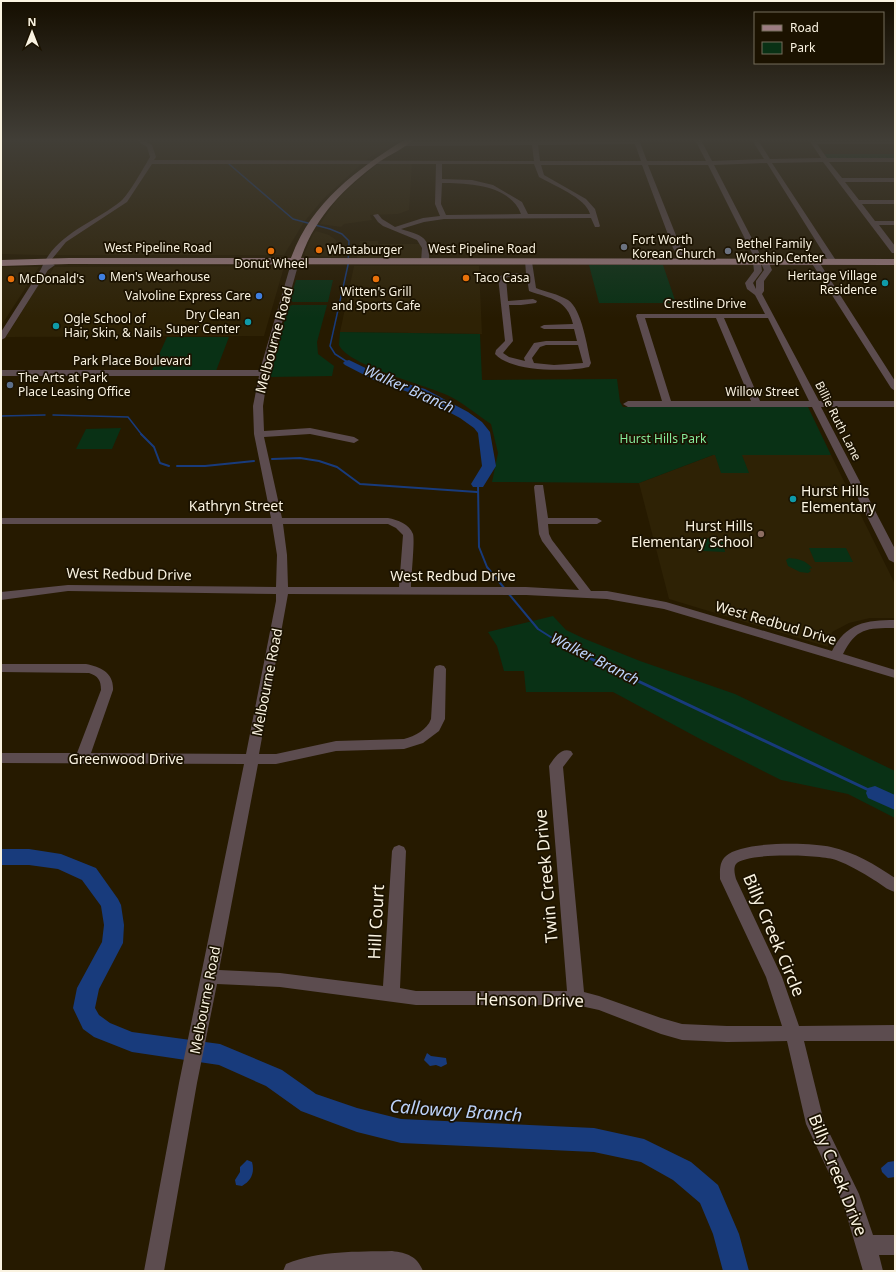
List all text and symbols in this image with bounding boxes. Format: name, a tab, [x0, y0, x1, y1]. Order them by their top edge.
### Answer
north arrow	[12, 12, 52, 52]
legend	[754, 12, 884, 64]
text: N	[28, 14, 36, 29]
text: Road	[790, 19, 819, 36]
text: Park	[790, 39, 816, 56]
place label: Fort Worth Korean Church	[632, 231, 716, 262]
place label: Bethel Family Worship Center	[736, 235, 824, 266]
street label: West Pipeline Road	[104, 239, 212, 256]
street label: West Pipeline Road	[428, 240, 536, 257]
place label: Whataburger	[327, 241, 402, 258]
marker: Fort Worth Korean Church	[619, 242, 629, 252]
marker: Whataburger	[314, 245, 324, 255]
marker: Donut Wheel	[266, 246, 276, 256]
marker: Bethel Family Worship Center	[723, 246, 733, 256]
place label: Donut Wheel	[234, 255, 308, 272]
place label: Heritage Village Residence	[788, 267, 877, 298]
place label: Men's Wearhouse	[110, 268, 210, 285]
place label: Taco Casa	[474, 269, 529, 286]
place label: McDonald's	[19, 270, 85, 287]
marker: Men's Wearhouse	[97, 272, 107, 282]
marker: Taco Casa	[461, 273, 471, 283]
marker: McDonald's	[6, 274, 16, 284]
marker: Witten's Grill and Sports Cafe	[371, 274, 381, 284]
marker: Heritage Village Residence	[880, 278, 890, 288]
place label: Witten's Grill and Sports Cafe	[331, 283, 421, 314]
street label: Melbourne Road	[250, 284, 297, 395]
place label: Valvoline Express Care	[125, 287, 251, 304]
marker: Valvoline Express Care	[254, 291, 264, 301]
street label: Crestline Drive	[664, 295, 746, 312]
place label: Dry Clean Super Center	[166, 306, 240, 337]
place label: Ogle School of Hair, Skin, & Nails	[64, 310, 162, 341]
marker: Dry Clean Super Center	[243, 317, 253, 327]
marker: Ogle School of Hair, Skin, & Nails	[51, 321, 61, 331]
street label: Park Place Boulevard	[73, 352, 191, 369]
water label: Walker Branch	[361, 359, 458, 417]
place label: The Arts at Park Place Leasing Office	[18, 369, 131, 400]
street label: Billie Ruth Lane	[811, 378, 866, 464]
marker: The Arts at Park Place Leasing Office	[5, 380, 15, 390]
street label: Willow Street	[725, 383, 799, 400]
park label: Hurst Hills Park	[620, 430, 707, 447]
place label: Hurst Hills Elementary	[801, 481, 877, 516]
marker: Hurst Hills Elementary	[788, 494, 798, 504]
street label: Kathryn Street	[189, 496, 283, 515]
place label: Hurst Hills Elementary School	[631, 516, 753, 551]
marker: Hurst Hills Elementary School	[756, 529, 766, 539]
street label: West Redbud Drive	[66, 563, 192, 584]
street label: West Redbud Drive	[390, 566, 516, 585]
street label: West Redbud Drive	[713, 596, 839, 649]
street label: Melbourne Road	[247, 626, 286, 737]
water label: Walker Branch	[548, 627, 643, 689]
street label: Greenwood Drive	[69, 749, 184, 768]
street label: Twin Creek Drive	[528, 808, 563, 944]
street label: Billy Creek Circle	[738, 870, 811, 1000]
street label: Hill Court	[362, 884, 389, 960]
street label: Melbourne Road	[185, 944, 224, 1055]
street label: Henson Drive	[476, 987, 584, 1012]
water label: Calloway Branch	[389, 1093, 523, 1127]
street label: Billy Creek Drive	[804, 1110, 873, 1239]

